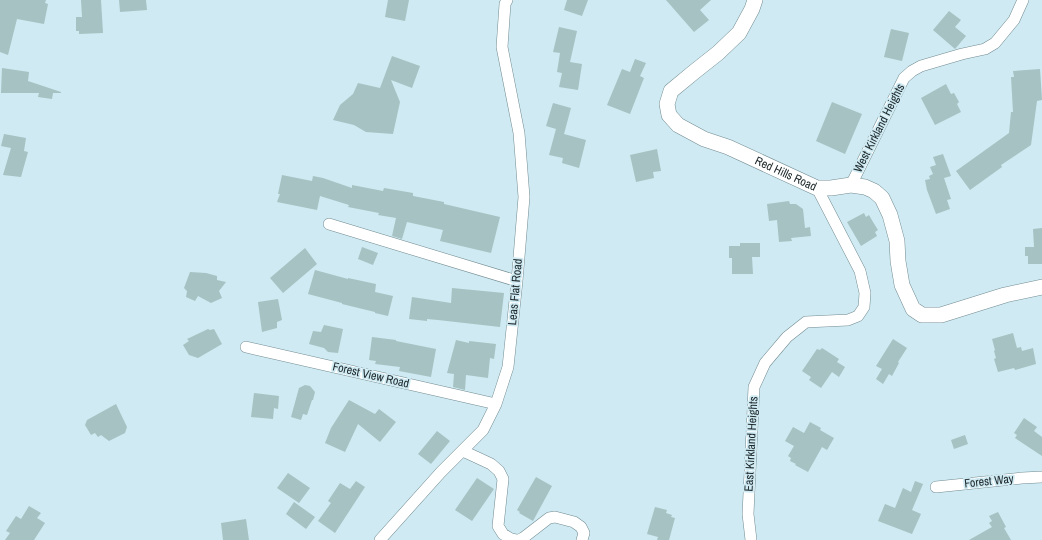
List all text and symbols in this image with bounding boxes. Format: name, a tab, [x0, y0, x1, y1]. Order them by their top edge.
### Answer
street label: West Kirkland Heights	[850, 81, 908, 175]
street label: Red Hills Road	[752, 153, 819, 195]
street label: Leas Flat Road	[504, 258, 526, 326]
street label: Forest View Road	[331, 358, 411, 392]
street label: East Kirkland Heights	[741, 396, 761, 492]
street label: Forest Way	[964, 470, 1015, 492]

